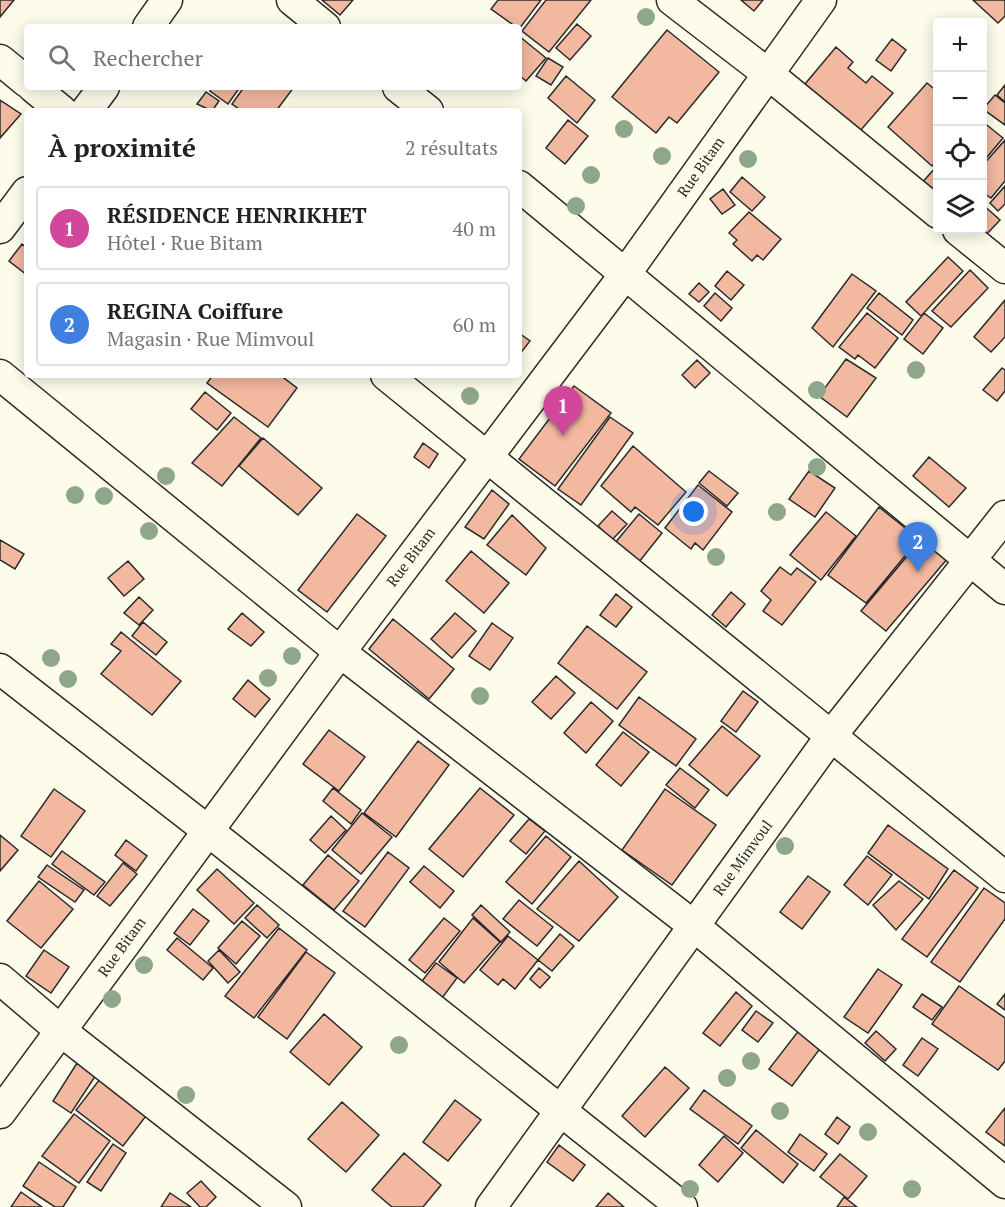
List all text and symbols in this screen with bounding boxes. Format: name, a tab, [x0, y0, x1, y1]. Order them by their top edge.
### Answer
map controls	[933, 18, 987, 234]
button: +	[933, 18, 987, 72]
search box	[24, 24, 522, 90]
icon: search	[45, 41, 78, 74]
text: Rechercher	[93, 43, 203, 72]
button: −	[933, 72, 987, 126]
button: locate	[933, 126, 987, 180]
text: À proximité	[48, 130, 196, 164]
street label: Rue Bitam	[672, 132, 728, 200]
text: 2 résultats	[405, 134, 498, 161]
button: layers	[933, 180, 987, 234]
text: RÉSIDENCE HENRIKHET	[107, 200, 367, 229]
text: 1	[64, 215, 75, 242]
text: 40 m	[453, 215, 496, 242]
text: Hôtel · Rue Bitam	[107, 229, 263, 256]
text: REGINA Coiffure	[107, 296, 283, 325]
text: 2	[64, 311, 75, 338]
text: 60 m	[453, 311, 496, 338]
text: Magasin · Rue Mimvoul	[107, 325, 314, 352]
pin: 1	[544, 386, 582, 436]
your location	[679, 497, 708, 526]
pin: 2	[898, 522, 938, 572]
street label: Rue Bitam	[381, 523, 439, 590]
street label: Rue Mimvoul	[708, 816, 776, 899]
street label: Rue Bitam	[93, 913, 150, 980]

